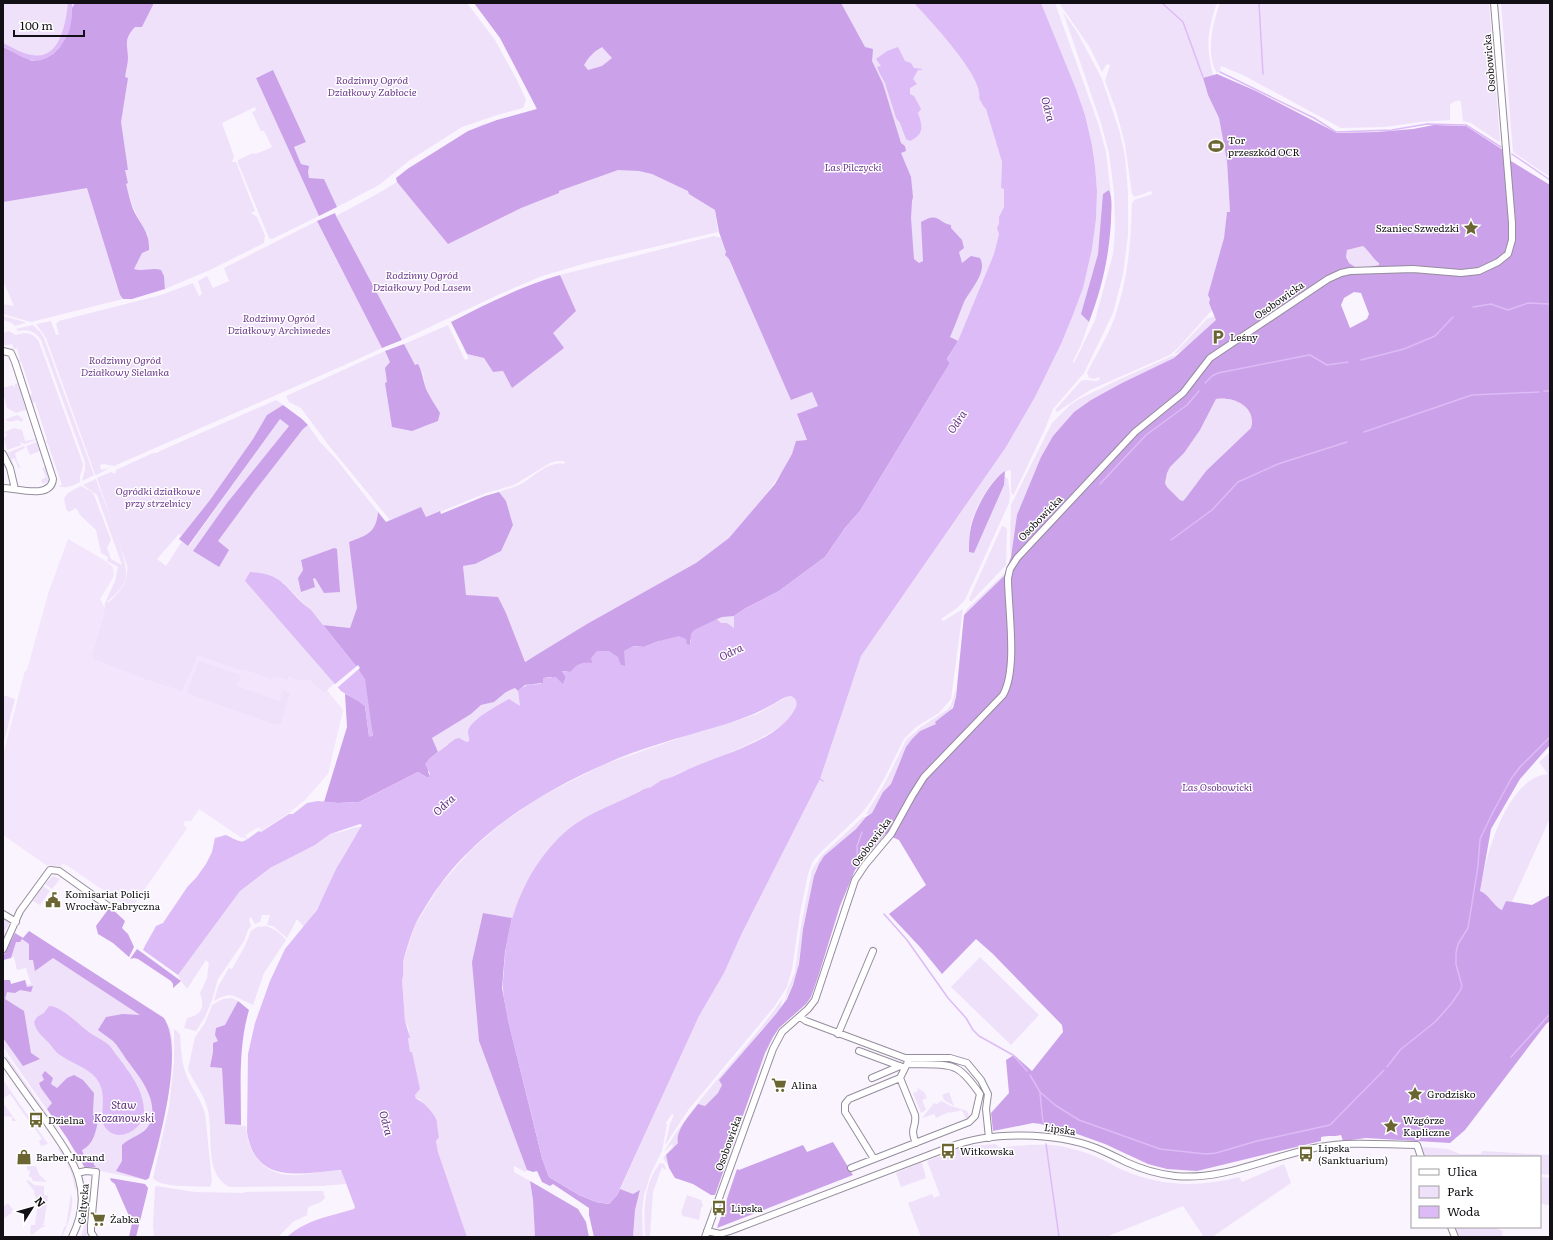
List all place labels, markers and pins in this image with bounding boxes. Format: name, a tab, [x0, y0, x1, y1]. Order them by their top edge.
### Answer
place label: Tor przeszkód OCR	[1228, 132, 1300, 159]
sports icon: Tor przeszkód OCR	[1207, 137, 1225, 155]
place icon: Szaniec Szwedzki	[1462, 219, 1480, 237]
place label: Szaniec Szwedzki	[1376, 220, 1460, 235]
parking icon: Leśny	[1209, 328, 1227, 346]
place label: Leśny	[1230, 329, 1258, 344]
place label: Komisariat Policji Wrocław-Fabryczna	[65, 886, 161, 913]
public building icon: Komisariat Policji Wrocław-Fabryczna	[44, 891, 62, 909]
supermarket icon: Alina	[770, 1076, 788, 1094]
place label: Alina	[791, 1077, 818, 1092]
place icon: Grodzisko	[1406, 1085, 1424, 1103]
place label: Grodzisko	[1427, 1086, 1476, 1101]
bus stop icon: Dzielna	[27, 1111, 45, 1129]
place label: Dzielna	[48, 1112, 85, 1127]
place label: Wzgórze Kapliczne	[1403, 1112, 1450, 1139]
place icon: Wzgórze Kapliczne	[1382, 1117, 1400, 1135]
place label: Lipska (Sanktuarium)	[1318, 1140, 1388, 1167]
bus stop icon: Witkowska	[939, 1142, 957, 1160]
place label: Witkowska	[960, 1143, 1015, 1158]
bus stop icon: Lipska (Sanktuarium)	[1297, 1145, 1315, 1163]
shop icon: Barber Jurand	[15, 1148, 33, 1166]
place label: Barber Jurand	[36, 1149, 105, 1164]
bus stop icon: Lipska	[710, 1199, 728, 1217]
place label: Lipska	[731, 1200, 763, 1215]
supermarket icon: Żabka	[89, 1210, 107, 1228]
place label: Żabka	[110, 1211, 140, 1226]

